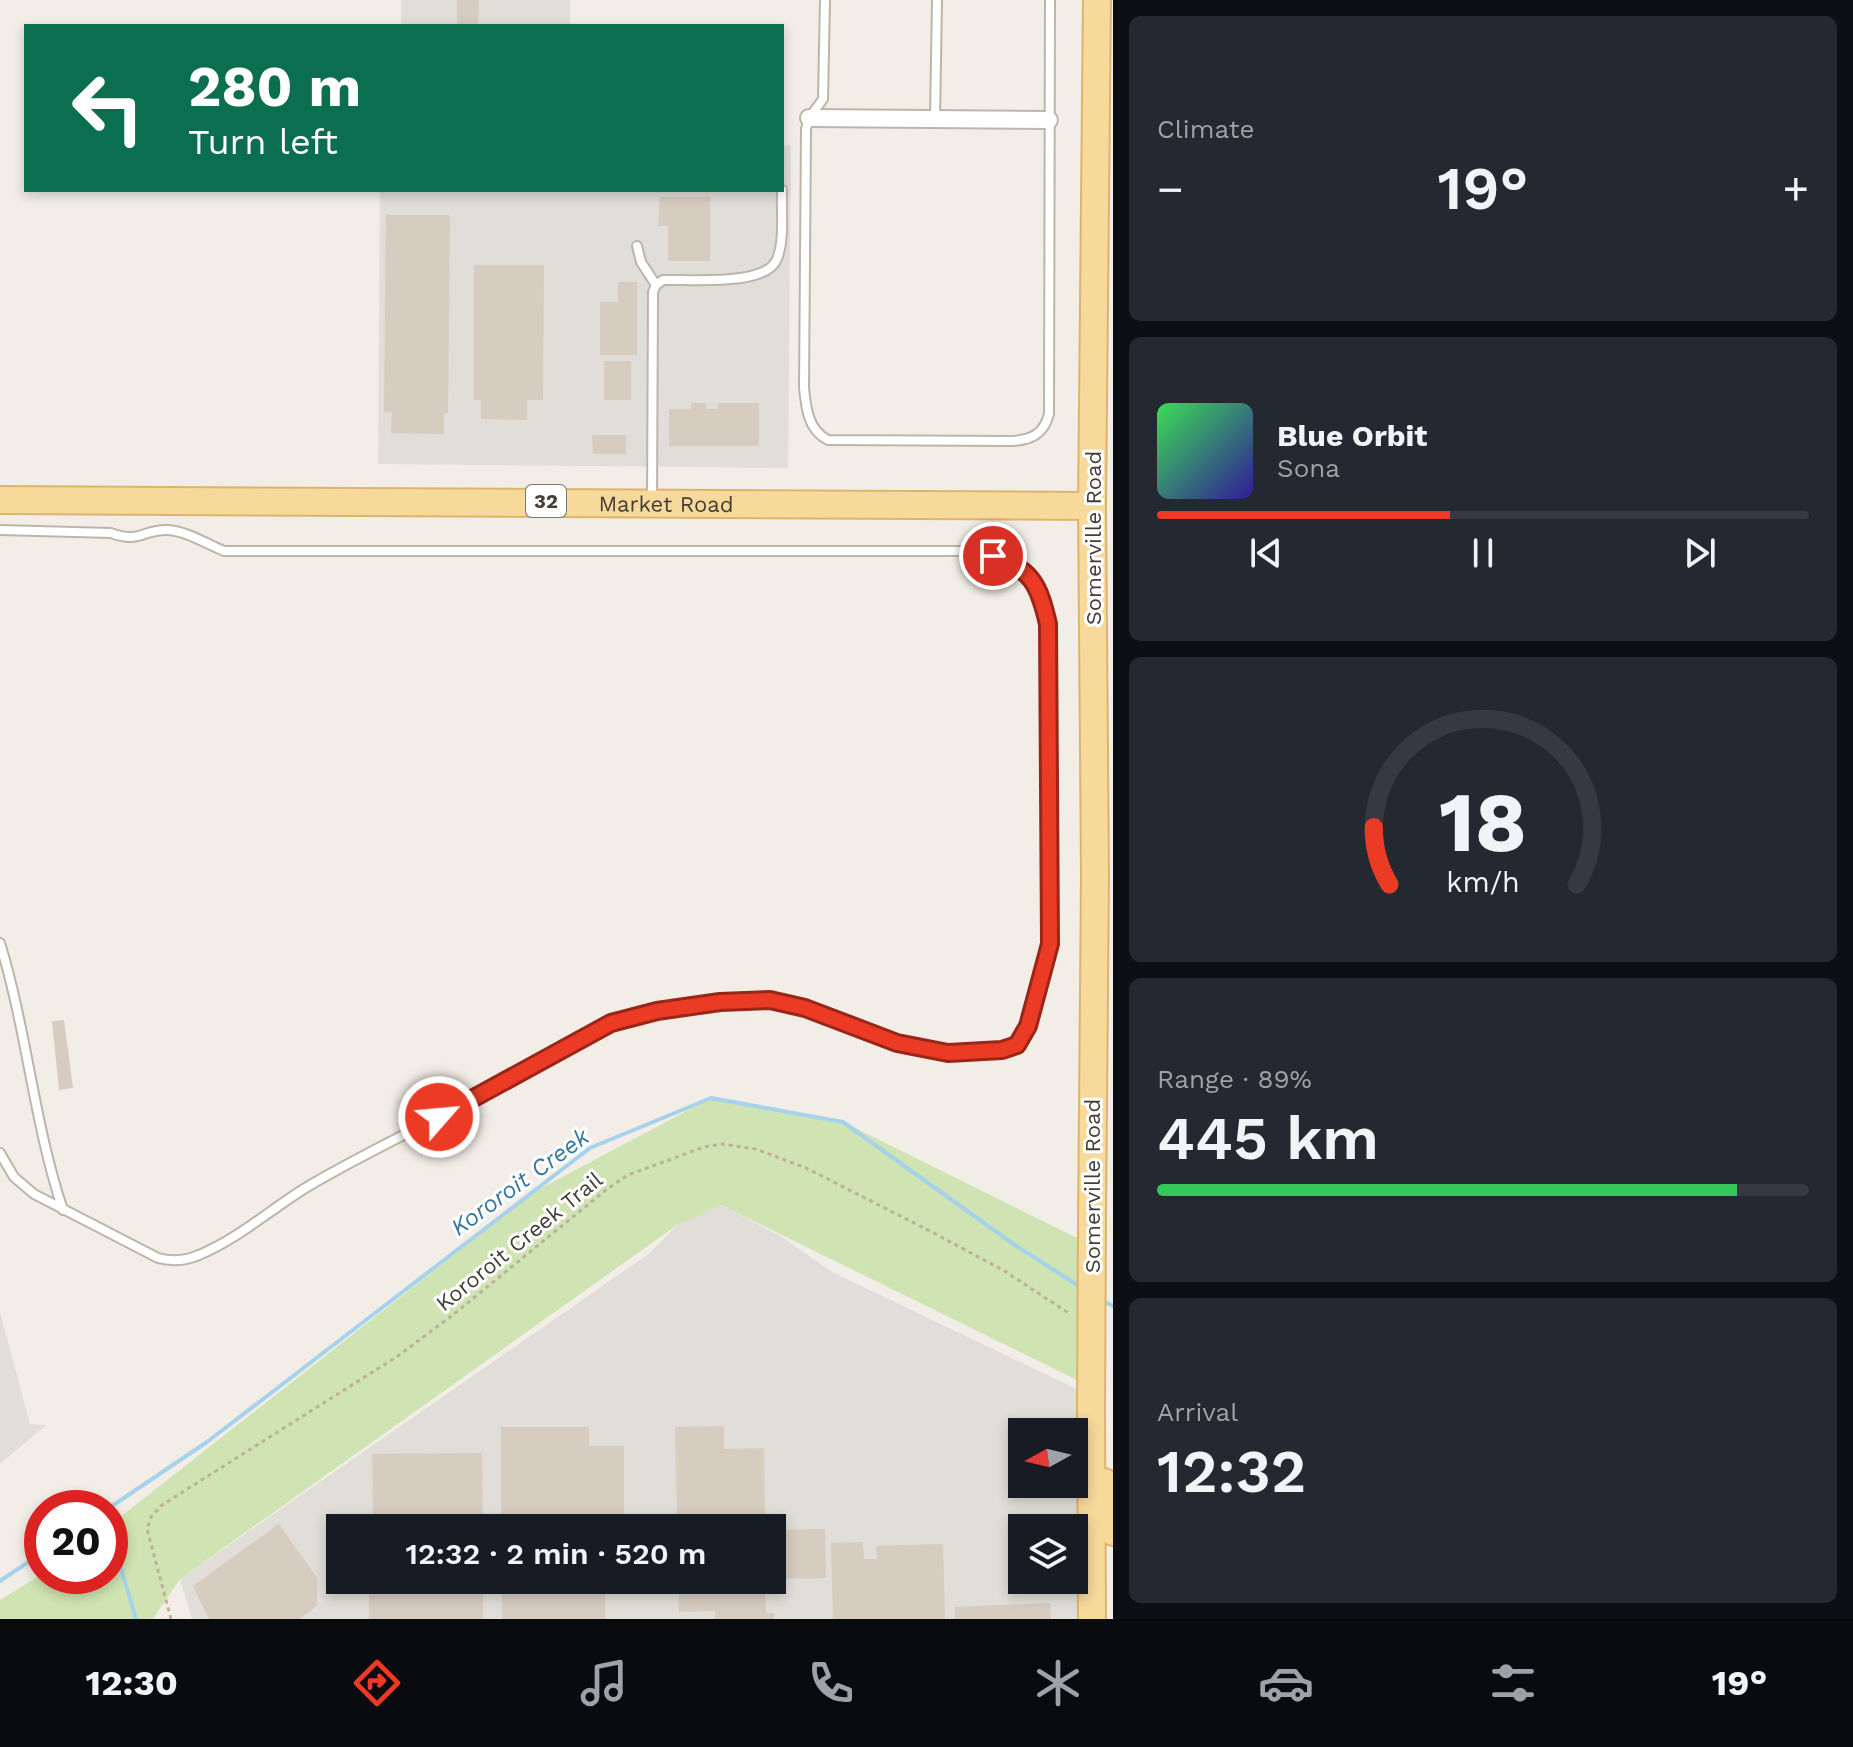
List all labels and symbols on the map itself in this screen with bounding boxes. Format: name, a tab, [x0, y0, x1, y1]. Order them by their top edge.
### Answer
street label: Somerville Road	[1081, 451, 1106, 625]
road number: 32	[526, 485, 566, 517]
street label: Market Road	[598, 491, 734, 517]
pin	[959, 522, 1027, 590]
position arrow	[397, 1075, 481, 1159]
street label: Somerville Road	[1080, 1099, 1105, 1273]
water label: Kororoit Creek	[445, 1122, 595, 1242]
street label: Kororoit Creek Trail	[431, 1167, 608, 1316]
north arrow	[1008, 1418, 1088, 1498]
speed limit sign: 20	[24, 1490, 128, 1594]

